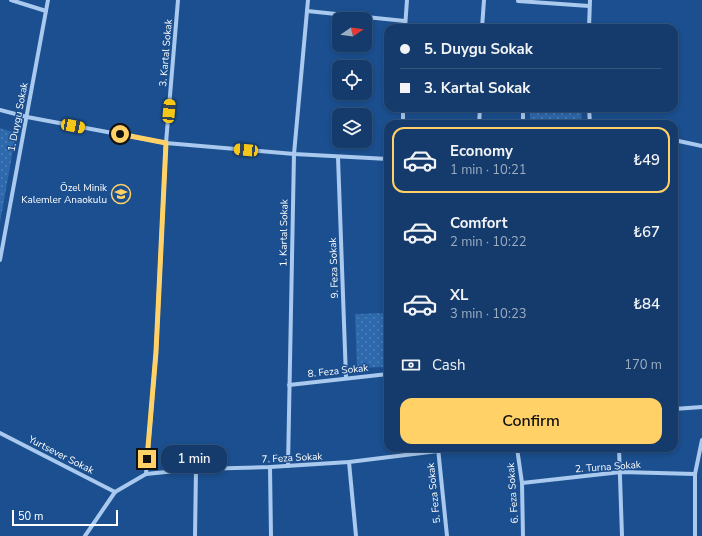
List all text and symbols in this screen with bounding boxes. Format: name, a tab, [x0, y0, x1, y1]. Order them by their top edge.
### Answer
north arrow	[332, 12, 372, 52]
map controls	[332, 12, 372, 148]
street label: 3. Kartal Sokak	[156, 18, 176, 87]
text: 5. Duygu Sokak	[424, 39, 533, 59]
button: locate	[332, 60, 372, 100]
text: 3. Kartal Sokak	[424, 78, 530, 98]
street label: 1. Duygu Sokak	[4, 80, 32, 153]
car	[162, 99, 176, 123]
button: layers	[332, 108, 372, 148]
car	[60, 118, 86, 134]
route start	[111, 125, 129, 143]
text: Economy	[450, 141, 513, 161]
icon: car	[402, 142, 438, 178]
car	[234, 143, 258, 157]
text: ₺49	[633, 150, 660, 170]
text: 1 min · 10:21	[450, 161, 526, 179]
place label: Özel Minik Kalemler Anaokulu	[21, 181, 108, 207]
school or university icon: Özel Minik Kalemler Anaokulu	[110, 183, 132, 205]
street label: 1. Kartal Sokak	[276, 198, 292, 267]
text: Comfort	[450, 213, 507, 233]
icon: car	[402, 214, 438, 250]
text: ₺67	[633, 222, 660, 242]
text: 2 min · 10:22	[450, 233, 526, 251]
street label: 9. Feza Sokak	[326, 236, 342, 299]
text: XL	[450, 285, 469, 305]
icon: car	[402, 286, 438, 322]
text: ₺84	[633, 294, 660, 314]
text: 3 min · 10:23	[450, 305, 526, 323]
icon: cash	[400, 354, 422, 376]
text: Cash	[432, 355, 466, 375]
text: 170 m	[624, 356, 662, 374]
street label: 8. Feza Sokak	[307, 361, 370, 381]
button: Confirm	[400, 398, 662, 444]
street label: Yurtsever Sokak	[25, 432, 97, 478]
callout: 1 min	[161, 445, 227, 473]
street label: 7. Feza Sokak	[261, 449, 324, 467]
route end	[138, 450, 156, 468]
text: 1 min	[177, 450, 211, 468]
street label: 2. Turna Sokak	[575, 458, 642, 476]
street label: 5. Feza Sokak	[424, 461, 444, 524]
street label: 6. Feza Sokak	[504, 461, 522, 524]
scale bar	[12, 508, 118, 527]
text: 50 m	[18, 509, 43, 524]

